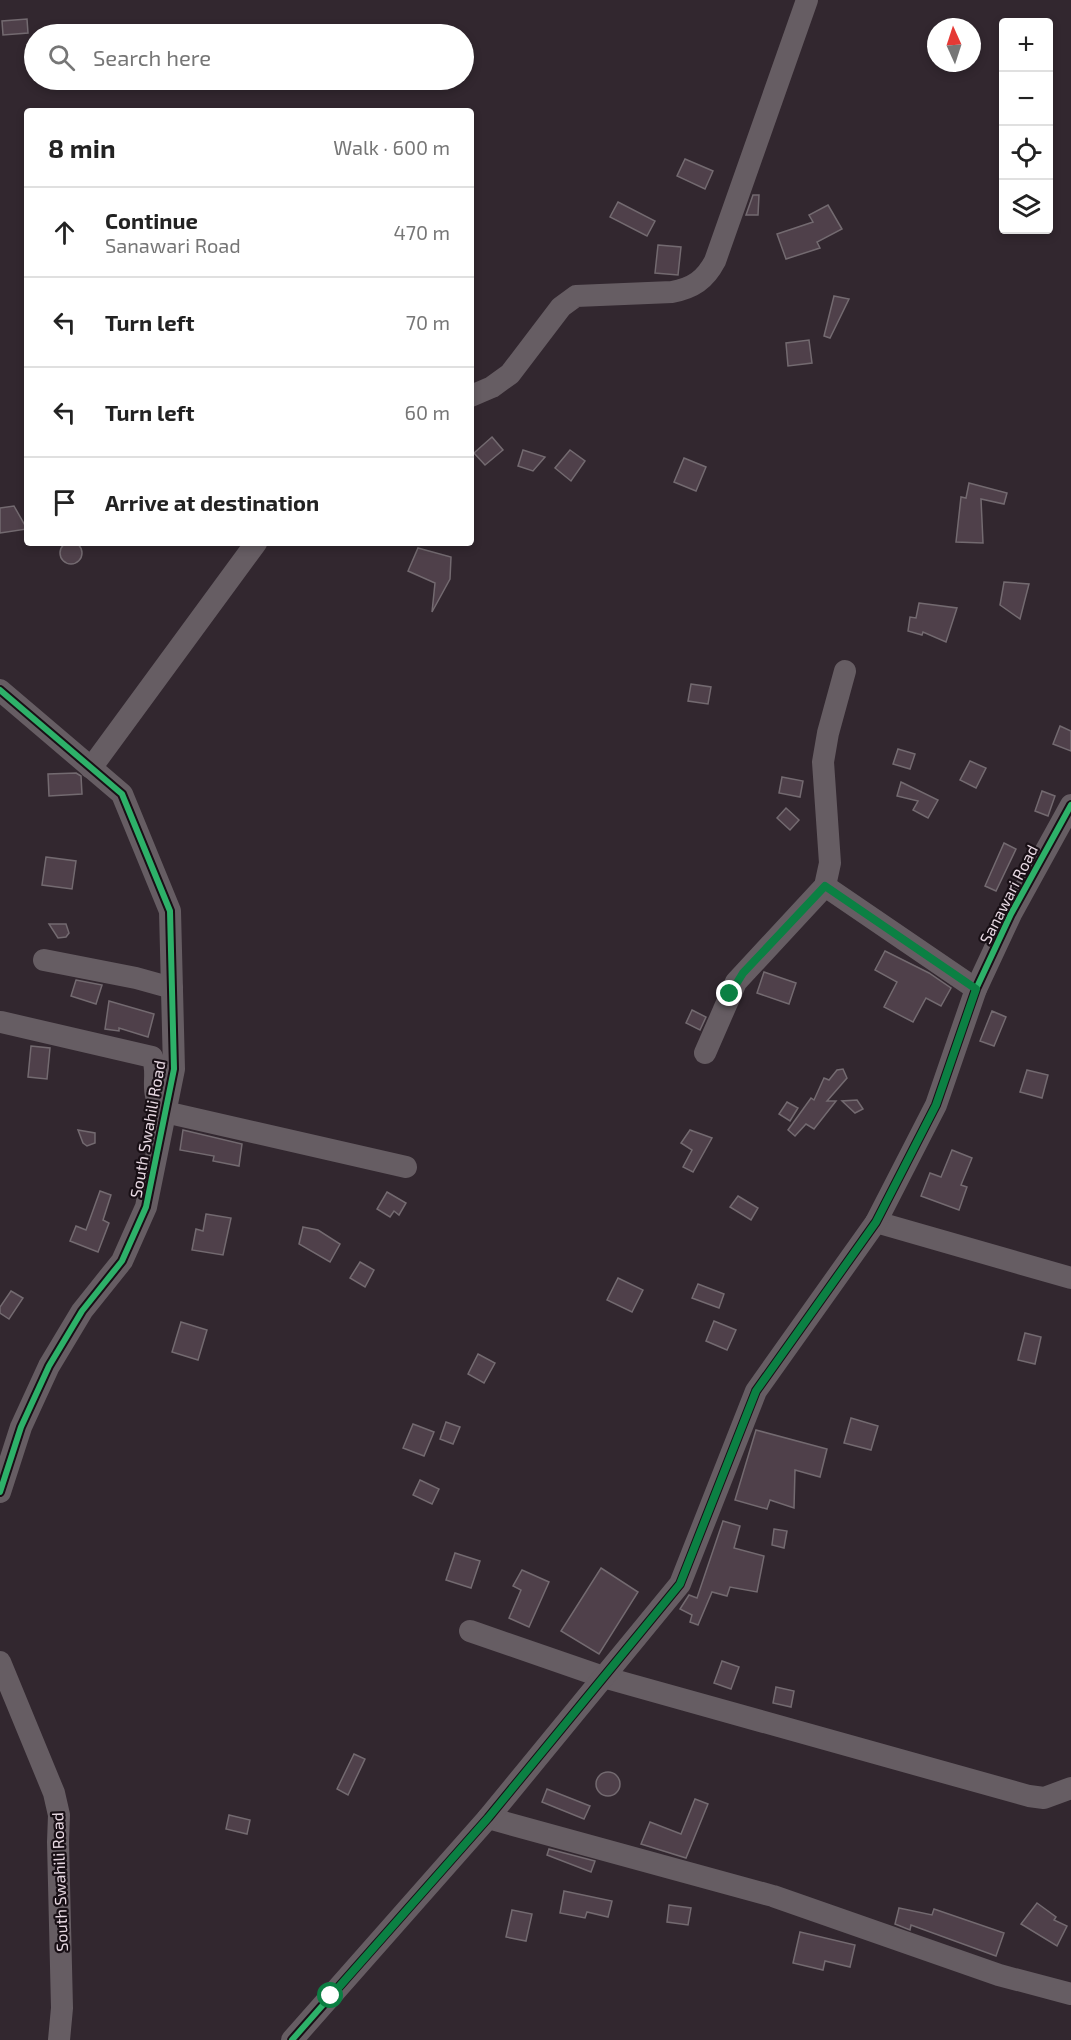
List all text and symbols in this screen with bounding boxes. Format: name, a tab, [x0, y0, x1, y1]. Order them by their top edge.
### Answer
north arrow	[927, 18, 981, 72]
map controls	[999, 18, 1053, 234]
button: +	[999, 18, 1053, 72]
search box	[24, 24, 474, 90]
icon: search	[45, 41, 78, 74]
text: Search here	[93, 44, 211, 70]
button: −	[999, 72, 1053, 126]
button: locate	[999, 126, 1053, 180]
text: 8 min	[48, 132, 116, 163]
text: Walk · 600 m	[333, 135, 450, 159]
button: layers	[999, 180, 1053, 234]
text: Continue	[105, 207, 198, 233]
icon: ahead	[48, 216, 81, 249]
text: 470 m	[393, 220, 450, 244]
text: Sanawari Road	[105, 233, 241, 257]
icon: left	[48, 306, 81, 339]
text: Turn left	[105, 309, 194, 335]
text: 70 m	[406, 310, 450, 334]
icon: left	[48, 396, 81, 429]
text: Turn left	[105, 399, 194, 425]
text: 60 m	[405, 400, 450, 424]
icon: arrive	[48, 486, 81, 519]
text: Arrive at destination	[105, 489, 319, 515]
street label: Sanawari Road	[975, 841, 1041, 947]
route end	[716, 980, 742, 1006]
street label: South Swahili Road	[126, 1059, 168, 1199]
street label: South Swahili Road	[47, 1812, 71, 1952]
route start	[317, 1982, 343, 2008]

